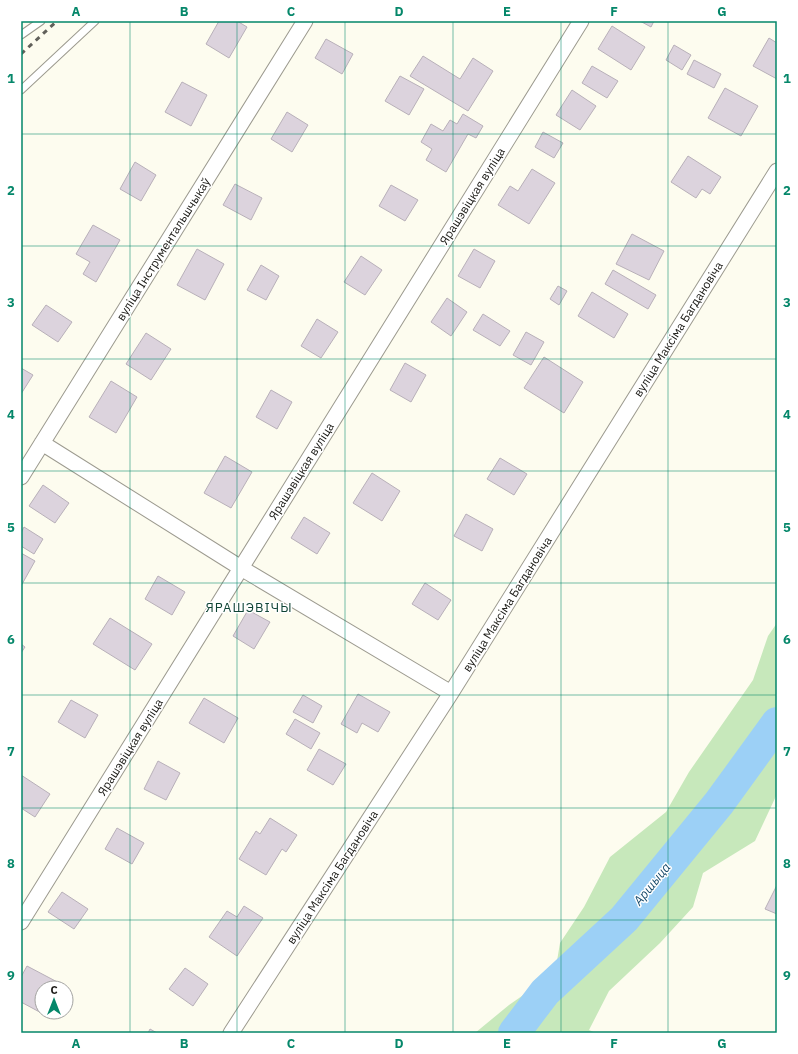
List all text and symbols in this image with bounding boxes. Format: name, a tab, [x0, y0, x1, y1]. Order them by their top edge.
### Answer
text: A	[72, 3, 81, 20]
text: B	[180, 3, 189, 20]
text: C	[287, 3, 296, 20]
text: D	[394, 3, 404, 20]
text: E	[503, 3, 511, 20]
text: F	[610, 3, 618, 20]
text: G	[717, 3, 727, 20]
text: 1	[7, 70, 15, 87]
text: 1	[783, 70, 791, 87]
street label: Ярашэвіцкая вуліца	[436, 144, 508, 247]
street label: вуліца Інструментальшчыкаў	[113, 175, 213, 323]
text: 2	[7, 182, 15, 199]
text: 2	[783, 182, 791, 199]
street label: вуліца Максіма Багдановіча	[630, 258, 726, 399]
text: 3	[7, 294, 15, 311]
text: 3	[783, 294, 791, 311]
text: 4	[7, 406, 15, 423]
text: 4	[783, 406, 791, 423]
street label: Ярашэвіцкая вуліца	[265, 419, 337, 522]
text: 5	[7, 519, 15, 536]
text: 5	[783, 519, 791, 536]
street label: вуліца Максіма Багдановіча	[459, 533, 555, 674]
district label: ЯРАШЭВІЧЫ	[205, 599, 293, 616]
text: 6	[7, 631, 15, 648]
text: 6	[783, 631, 791, 648]
street label: Ярашэвіцкая вуліца	[94, 695, 166, 798]
text: 7	[7, 743, 15, 760]
text: 7	[783, 743, 791, 760]
street label: вуліца Максіма Багдановіча	[283, 807, 381, 947]
text: 8	[7, 855, 15, 872]
text: 8	[783, 855, 791, 872]
water label: Аршыца	[629, 859, 674, 910]
text: 9	[7, 967, 15, 984]
text: 9	[783, 967, 791, 984]
north arrow	[34, 980, 74, 1020]
text: С	[50, 983, 58, 997]
text: A	[72, 1035, 81, 1052]
text: B	[180, 1035, 189, 1052]
text: C	[287, 1035, 296, 1052]
text: D	[394, 1035, 404, 1052]
text: E	[503, 1035, 511, 1052]
text: F	[610, 1035, 618, 1052]
text: G	[717, 1035, 727, 1052]

